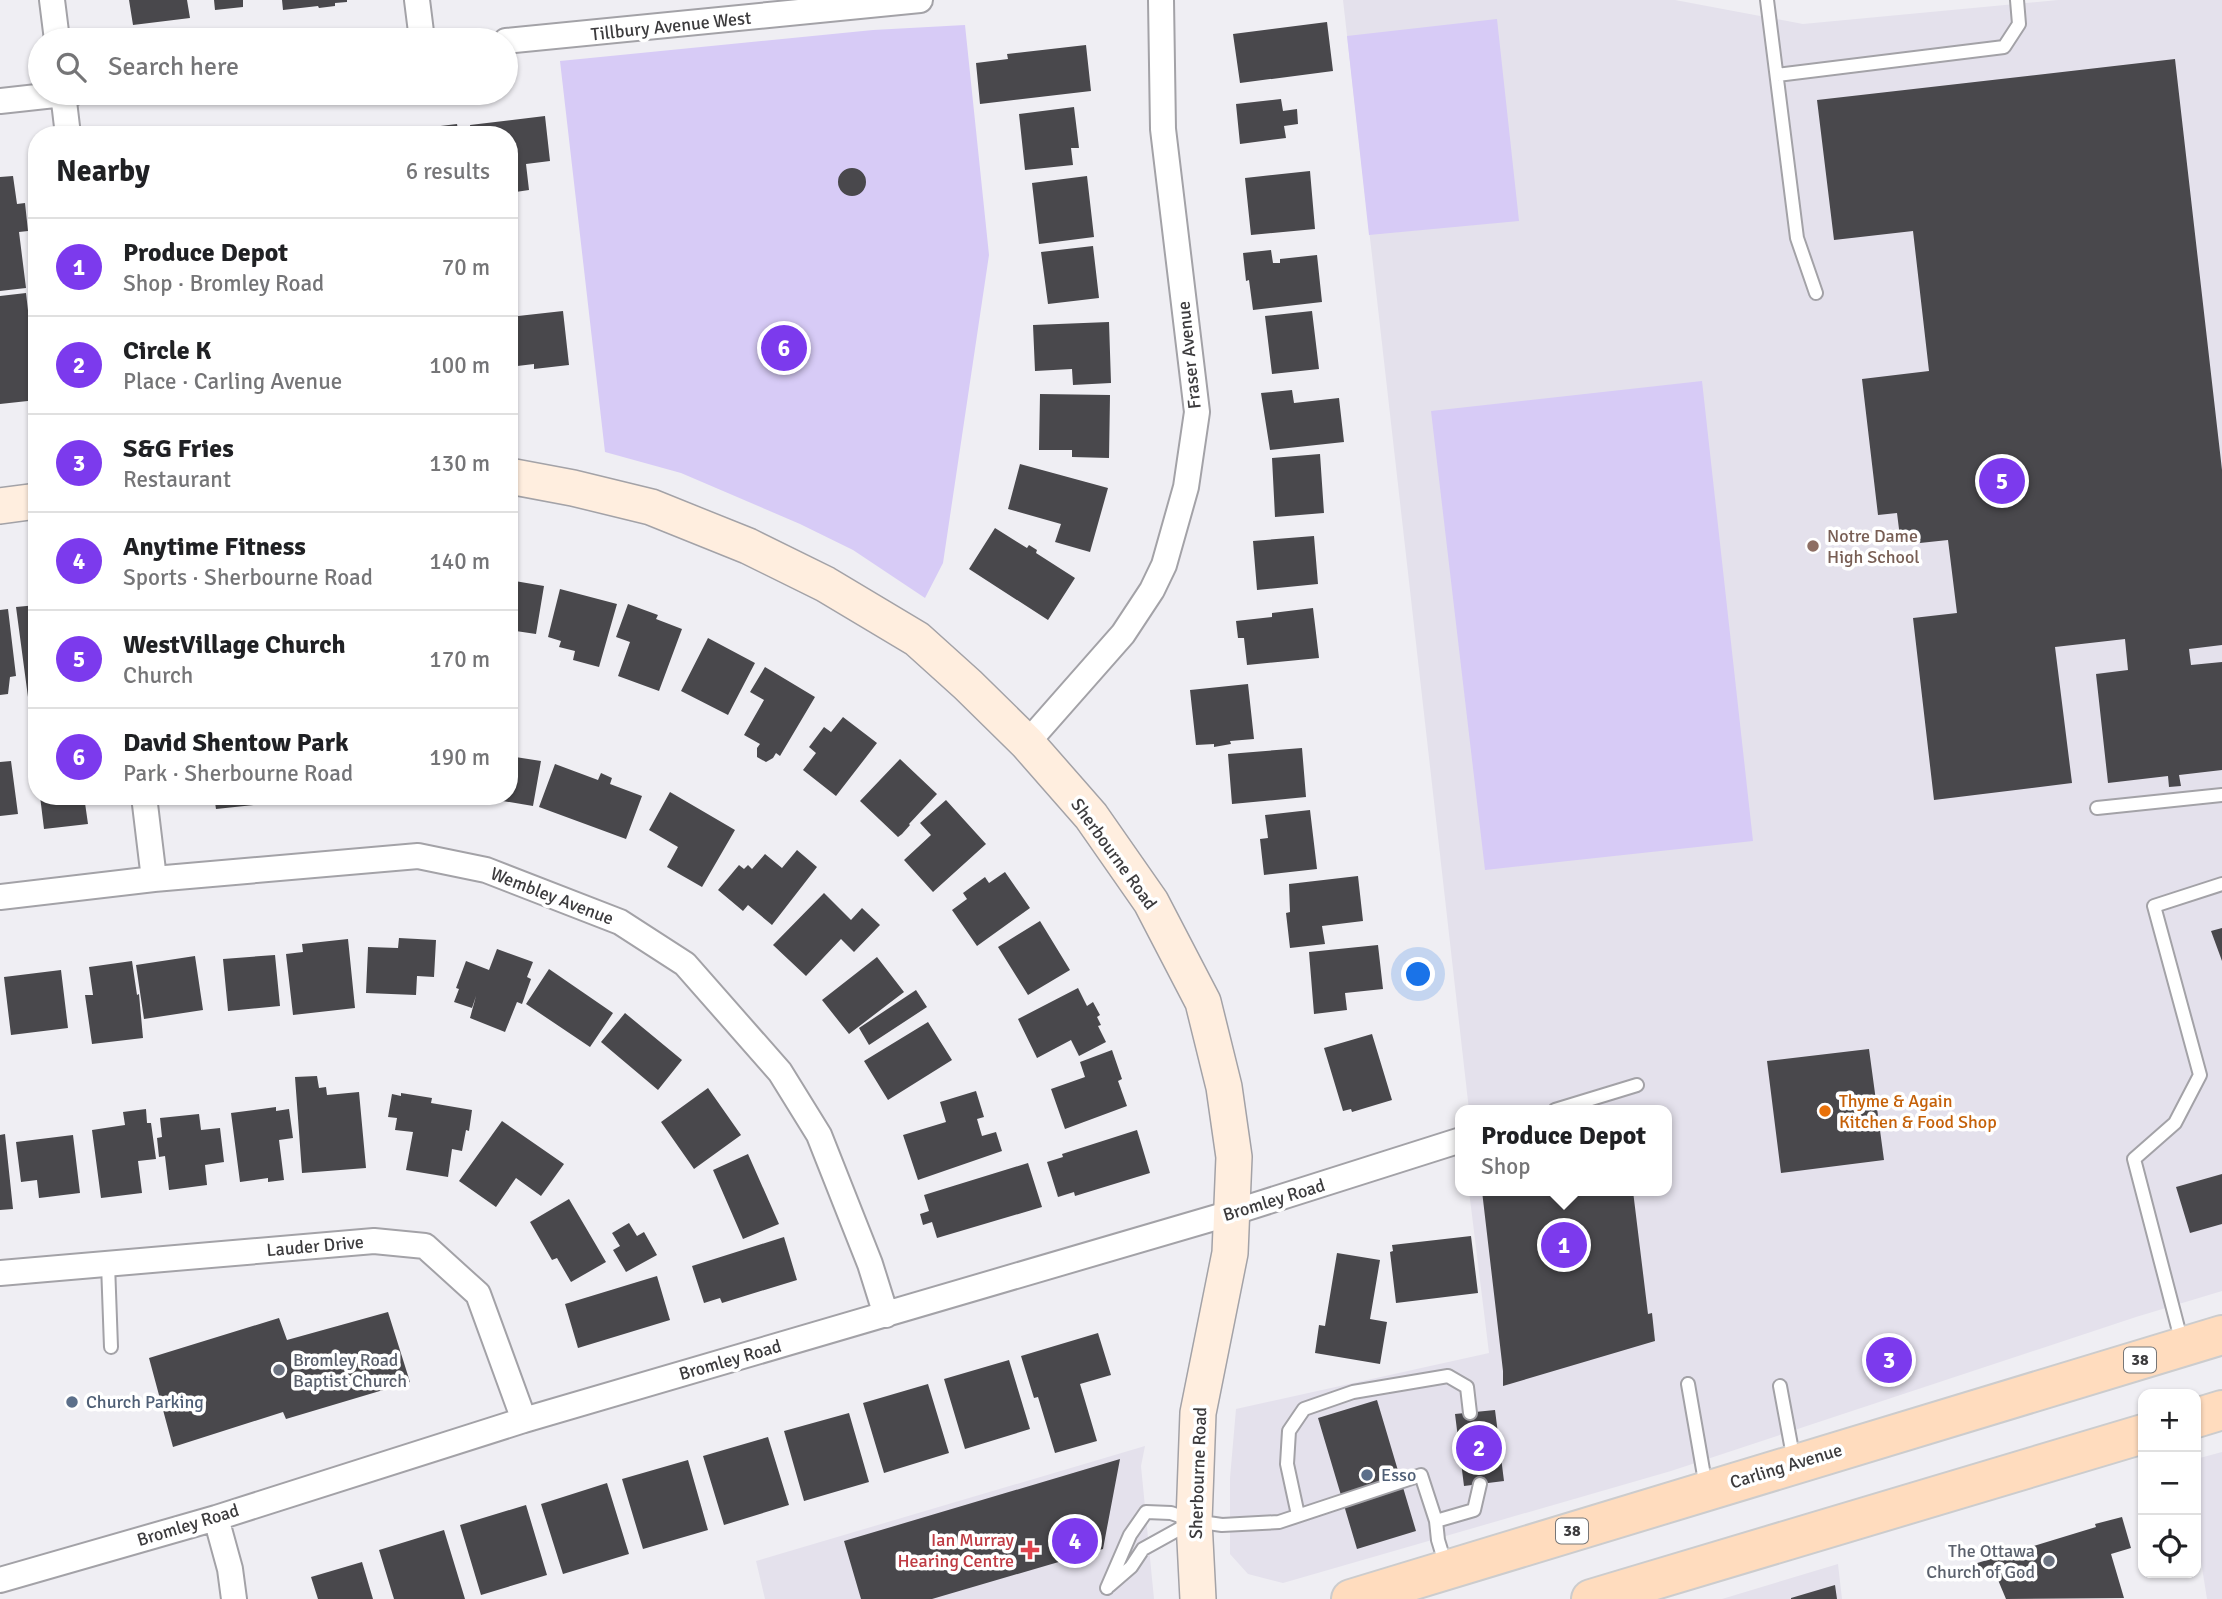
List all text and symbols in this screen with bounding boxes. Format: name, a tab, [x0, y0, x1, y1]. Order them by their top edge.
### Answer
street label: Tillbury Avenue West	[590, 7, 752, 45]
search box	[28, 28, 518, 105]
icon: search	[52, 48, 90, 86]
text: Search here	[108, 51, 239, 83]
text: Nearby	[56, 153, 150, 190]
text: 6 results	[406, 157, 490, 186]
text: Produce Depot	[123, 237, 288, 269]
text: 1	[73, 253, 85, 282]
text: 70 m	[442, 253, 490, 282]
text: Shop · Bromley Road	[123, 269, 324, 298]
street label: Fraser Avenue	[1172, 300, 1206, 410]
pin: 6	[761, 322, 807, 374]
text: Circle K	[123, 335, 212, 367]
text: 2	[73, 351, 85, 380]
text: 100 m	[429, 351, 490, 380]
text: Place · Carling Avenue	[123, 367, 342, 396]
text: S&G Fries	[123, 433, 234, 465]
text: 3	[73, 449, 85, 478]
text: 130 m	[429, 449, 490, 478]
pin: 5	[1979, 455, 2025, 507]
text: Restaurant	[123, 465, 231, 494]
place label: Notre Dame High School	[1827, 525, 1920, 568]
text: Anytime Fitness	[123, 531, 306, 563]
marker: Notre Dame High School	[1805, 538, 1821, 554]
text: 4	[73, 547, 85, 576]
text: 140 m	[429, 547, 490, 576]
text: Sports · Sherbourne Road	[123, 563, 373, 592]
text: WestVillage Church	[123, 629, 346, 661]
text: 5	[73, 645, 85, 674]
text: 170 m	[429, 645, 490, 674]
text: Church	[123, 661, 193, 690]
text: David Shentow Park	[123, 727, 349, 759]
text: 6	[73, 743, 85, 772]
text: 190 m	[429, 743, 490, 772]
text: Park · Sherbourne Road	[123, 759, 353, 788]
street label: Sherbourne Road	[1066, 794, 1162, 914]
street label: Wembley Avenue	[487, 862, 617, 930]
your location	[1401, 957, 1435, 991]
place label: Thyme & Again Kitchen & Food Shop	[1839, 1090, 1997, 1133]
marker: Thyme & Again Kitchen & Food Shop	[1817, 1103, 1833, 1119]
popup	[1455, 1105, 1672, 1196]
text: Produce Depot	[1481, 1120, 1646, 1152]
text: Shop	[1481, 1152, 1530, 1181]
street label: Bromley Road	[1220, 1174, 1328, 1226]
pin: 1	[1541, 1219, 1587, 1271]
street label: Lauder Drive	[265, 1231, 365, 1261]
pin: 3	[1866, 1334, 1912, 1386]
street label: Bromley Road	[676, 1335, 784, 1385]
road number: 38	[2124, 1348, 2156, 1372]
place label: Bromley Road Baptist Church	[293, 1349, 407, 1392]
marker: Bromley Road Baptist Church	[271, 1362, 287, 1378]
map controls	[2138, 1389, 2201, 1578]
button: +	[2138, 1389, 2201, 1452]
place label: Church Parking	[86, 1391, 204, 1413]
marker: Church Parking	[64, 1394, 80, 1410]
street label: Sherbourne Road	[1185, 1407, 1211, 1539]
pin: 2	[1456, 1422, 1502, 1474]
street label: Carling Avenue	[1727, 1438, 1845, 1494]
button: −	[2138, 1452, 2201, 1515]
place label: Esso	[1381, 1464, 1416, 1486]
marker: Esso	[1359, 1467, 1375, 1483]
street label: Bromley Road	[134, 1499, 242, 1551]
pin: 4	[1052, 1515, 1098, 1567]
button: locate	[2138, 1515, 2201, 1578]
road number: 38	[1556, 1518, 1588, 1544]
place label: Ian Murray Hearing Centre	[897, 1529, 1015, 1572]
marker: Ian Murray Hearing Centre	[1020, 1540, 1040, 1560]
place label: The Ottawa Church of God	[1926, 1540, 2035, 1583]
marker: The Ottawa Church of God	[2041, 1553, 2057, 1569]

